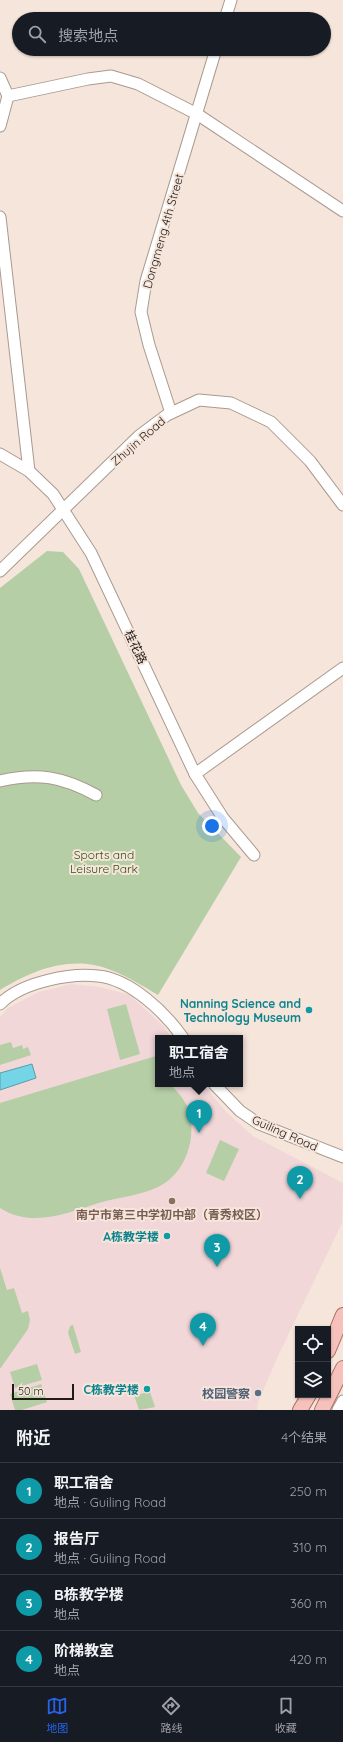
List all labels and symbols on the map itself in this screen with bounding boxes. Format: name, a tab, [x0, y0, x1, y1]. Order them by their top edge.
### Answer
street label: Dongmeng 4th Street	[139, 172, 187, 290]
street label: Zhujin Road	[108, 413, 168, 469]
street label: 桂花路	[122, 628, 150, 666]
your location	[202, 816, 222, 836]
park label: Sports and Leisure Park	[70, 847, 138, 876]
place label: Nanning Science and Technology Museum	[180, 996, 301, 1025]
marker: Nanning Science and Technology Museum	[304, 1005, 314, 1015]
pin: 1	[186, 1100, 212, 1133]
street label: Guiling Road	[250, 1112, 320, 1154]
pin: 2	[287, 1166, 313, 1199]
marker: 南宁市第三中学初中部（青秀校区）	[167, 1196, 177, 1206]
place label: 南宁市第三中学初中部（青秀校区）	[76, 1207, 268, 1222]
place label: A栋教学楼	[103, 1229, 159, 1244]
marker: A栋教学楼	[162, 1231, 172, 1241]
pin: 3	[204, 1234, 230, 1267]
pin: 4	[190, 1313, 216, 1346]
scale bar	[12, 1382, 74, 1401]
place label: C栋教学楼	[83, 1382, 139, 1397]
marker: C栋教学楼	[142, 1384, 152, 1394]
place label: 校园警察	[202, 1386, 250, 1401]
marker: 校园警察	[253, 1388, 263, 1398]

